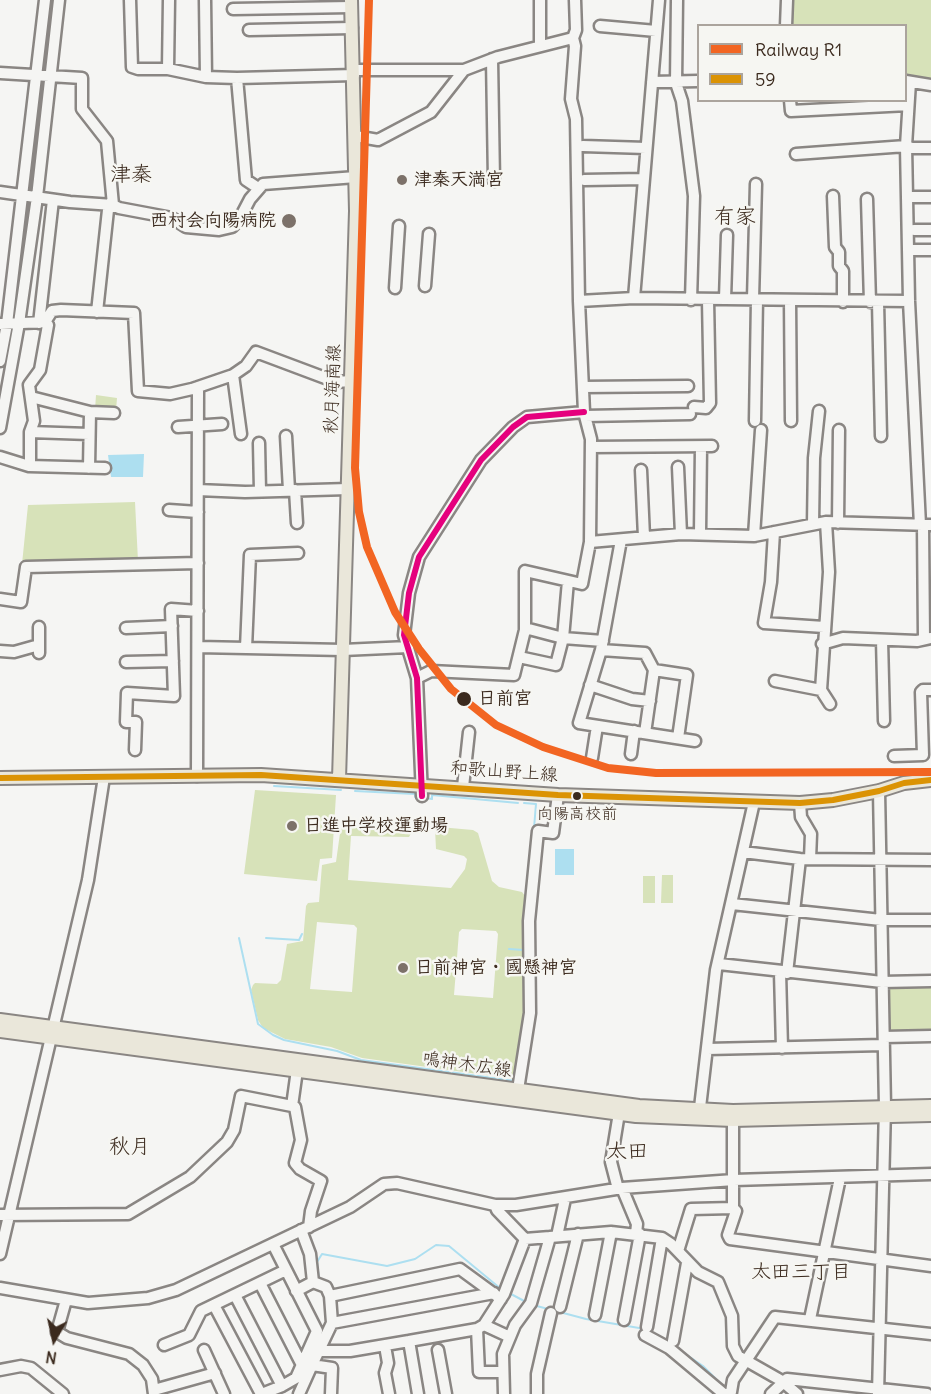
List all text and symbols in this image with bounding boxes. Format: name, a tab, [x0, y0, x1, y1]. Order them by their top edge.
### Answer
legend	[697, 24, 907, 102]
text: Railway R1	[755, 38, 842, 61]
text: 59	[755, 68, 776, 91]
district label: 津秦	[110, 162, 152, 188]
place label: 津秦天満宮	[414, 169, 504, 191]
marker: 津秦天満宮	[395, 173, 409, 187]
district label: 有家	[714, 204, 756, 230]
place label: 西村会向陽病院	[150, 210, 276, 232]
marker: 西村会向陽病院	[280, 212, 298, 230]
street label: 秋月海南線	[321, 344, 345, 434]
place label: 日前宮	[478, 688, 532, 710]
marker: 日前宮	[455, 690, 473, 708]
street label: 和歌山野上線	[449, 757, 559, 787]
marker: 向陽高校前	[571, 790, 583, 802]
place label: 向陽高校前	[537, 804, 617, 824]
place label: 日進中学校運動場	[304, 815, 448, 837]
marker: 日進中学校運動場	[285, 819, 299, 833]
place label: 日前神宮・國懸神宮	[415, 957, 577, 979]
marker: 日前神宮・國懸神宮	[396, 961, 410, 975]
street label: 鳴神木広線	[421, 1048, 513, 1082]
district label: 秋月	[109, 1134, 151, 1160]
district label: 太田	[606, 1139, 648, 1165]
district label: 太田三丁目	[751, 1260, 851, 1284]
north arrow	[24, 1310, 84, 1370]
text: N	[44, 1347, 58, 1369]

